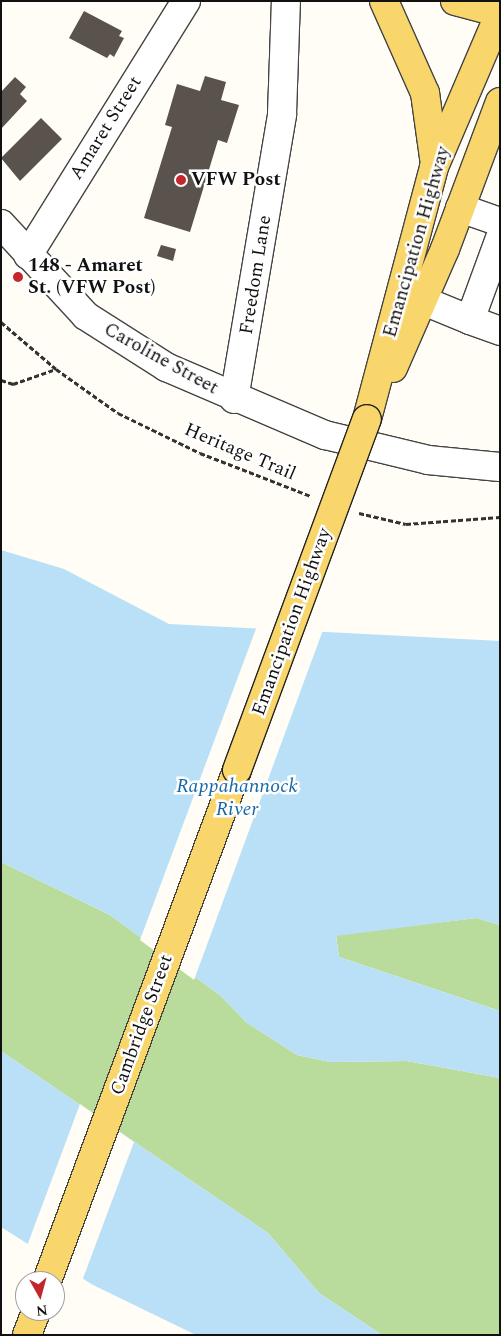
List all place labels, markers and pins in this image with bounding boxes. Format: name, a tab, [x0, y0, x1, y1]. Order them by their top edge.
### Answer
place label: VFW Post	[191, 169, 281, 191]
marker: VFW Post	[175, 174, 187, 186]
place label: 148 - Amaret St. (VFW Post)	[28, 255, 155, 299]
marker: 148 - Amaret St. (VFW Post)	[12, 271, 24, 283]

